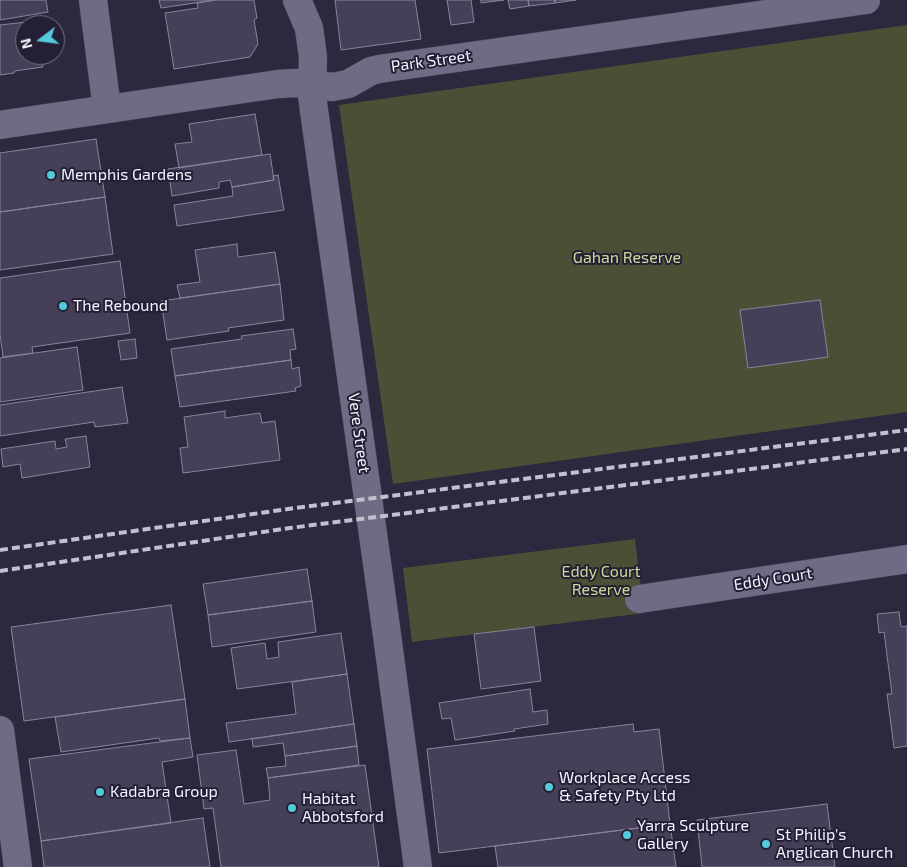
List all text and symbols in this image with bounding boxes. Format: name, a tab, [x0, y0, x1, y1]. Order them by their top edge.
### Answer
north arrow	[15, 15, 65, 65]
text: N	[16, 37, 36, 51]
street label: Park Street	[390, 46, 472, 76]
place label: Memphis Gardens	[61, 165, 192, 185]
marker: Memphis Gardens	[45, 169, 57, 181]
park label: Gahan Reserve	[573, 248, 681, 268]
place label: The Rebound	[73, 296, 168, 316]
marker: The Rebound	[57, 300, 69, 312]
street label: Vere Street	[344, 392, 374, 474]
park label: Eddy Court Reserve	[561, 562, 641, 600]
street label: Eddy Court	[732, 563, 814, 595]
place label: Workplace Access & Safety Pty Ltd	[559, 768, 690, 806]
marker: Workplace Access & Safety Pty Ltd	[543, 781, 555, 793]
place label: Kadabra Group	[110, 782, 218, 802]
marker: Kadabra Group	[94, 786, 106, 798]
place label: Habitat Abbotsford	[302, 789, 384, 827]
marker: Habitat Abbotsford	[286, 802, 298, 814]
place label: Yarra Sculpture Gallery	[637, 816, 749, 854]
place label: St Philip's Anglican Church	[776, 825, 893, 863]
marker: Yarra Sculpture Gallery	[621, 829, 633, 841]
marker: St Philip's Anglican Church	[760, 838, 772, 850]

